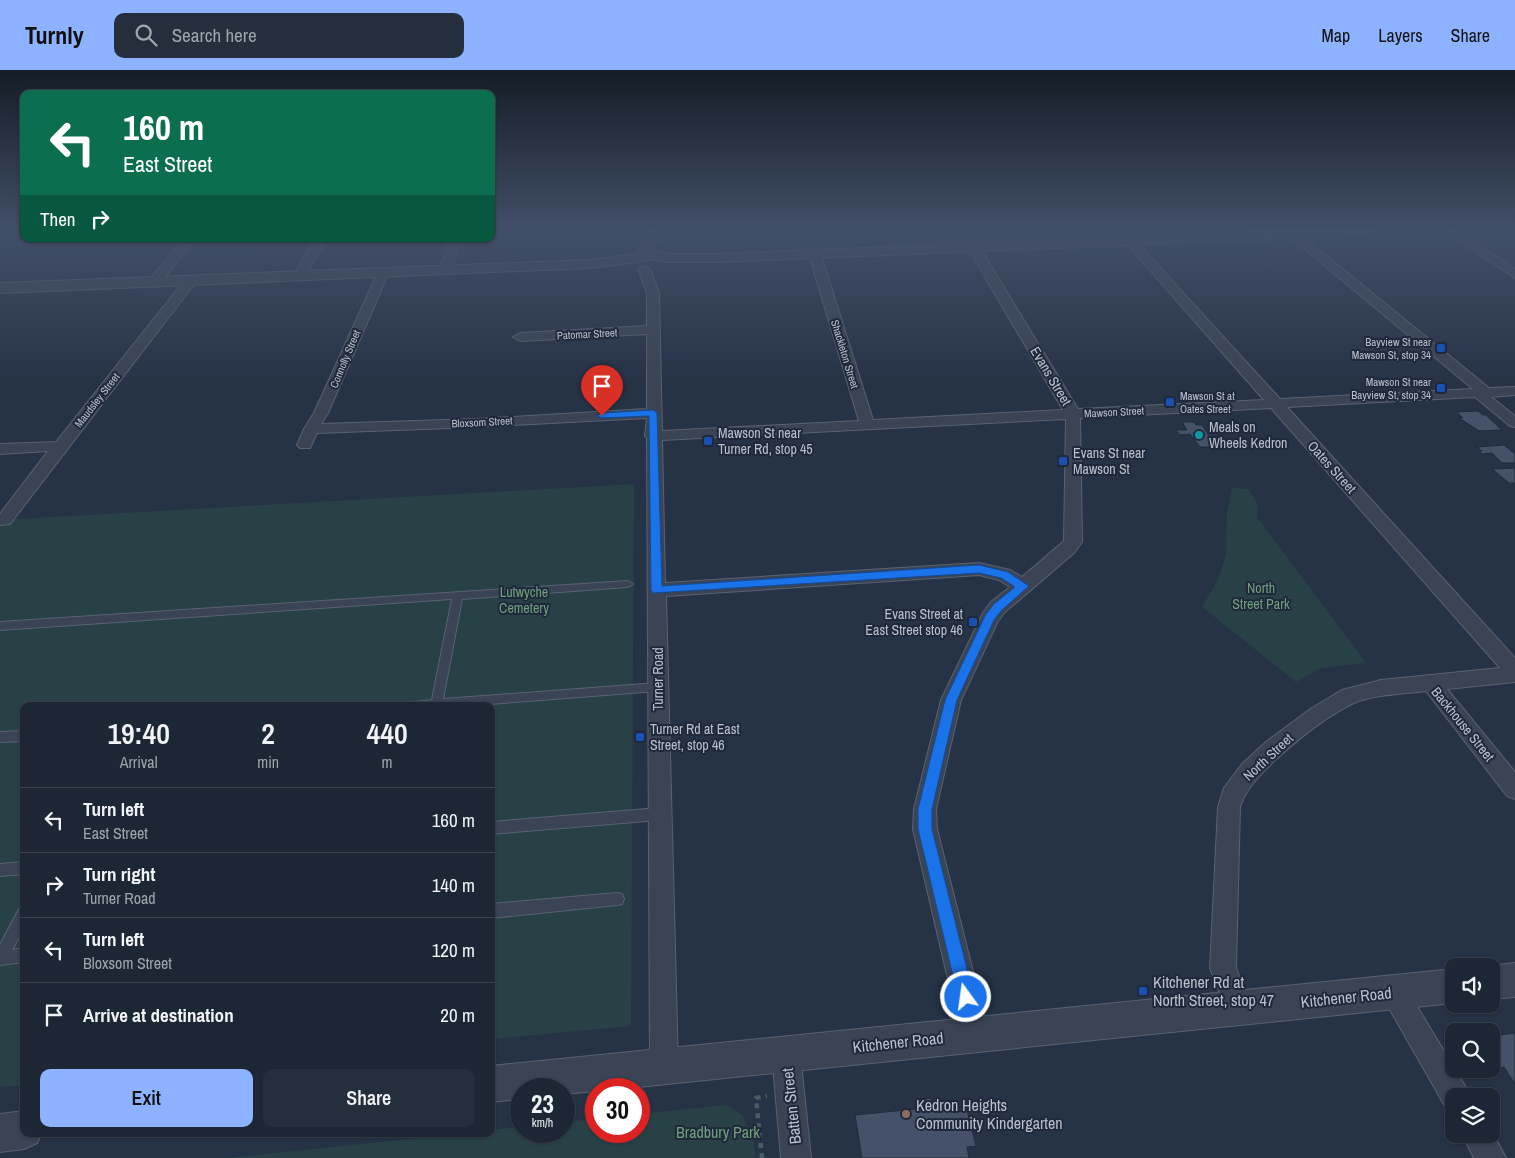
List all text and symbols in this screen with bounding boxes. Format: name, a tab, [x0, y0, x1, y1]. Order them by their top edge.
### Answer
search box	[114, 13, 464, 58]
text: Turnly	[25, 19, 84, 51]
icon: search	[132, 21, 160, 49]
text: Search here	[172, 22, 257, 48]
text: Map	[1322, 23, 1350, 48]
text: Layers	[1378, 23, 1423, 48]
text: Share	[1451, 23, 1490, 48]
text: 160 m	[123, 104, 204, 151]
icon: left	[40, 110, 105, 175]
text: East Street	[123, 149, 212, 179]
icon: right	[86, 205, 114, 233]
text: Then	[40, 206, 76, 232]
street label: Shackleton Street	[828, 318, 862, 391]
street label: Patomar Street	[556, 325, 618, 343]
street label: Connolly Street	[327, 327, 364, 390]
place label: Bayview St near Mawson St, stop 34	[1352, 335, 1431, 362]
marker: Bayview St near Mawson St, stop 34	[1435, 342, 1447, 354]
street label: Evans Street	[1026, 343, 1076, 409]
pin	[581, 365, 623, 416]
street label: Maudsley Street	[71, 370, 123, 430]
icon: arrive	[588, 372, 616, 400]
place label: Mawson St near Bayview St, stop 34	[1351, 375, 1431, 402]
marker: Mawson St near Bayview St, stop 34	[1435, 382, 1447, 394]
place label: Mawson St at Oates Street	[1180, 389, 1235, 416]
marker: Mawson St at Oates Street	[1164, 396, 1176, 408]
street label: Mawson Street	[1084, 403, 1145, 421]
street label: Bloxsom Street	[451, 413, 513, 431]
place label: Meals on Wheels Kedron	[1209, 418, 1287, 452]
place label: Mawson St near Turner Rd, stop 45	[718, 424, 813, 458]
marker: Meals on Wheels Kedron	[1193, 429, 1205, 441]
marker: Mawson St near Turner Rd, stop 45	[702, 435, 714, 447]
street label: Oates Street	[1304, 437, 1360, 497]
place label: Evans St near Mawson St	[1073, 444, 1145, 478]
marker: Evans St near Mawson St	[1057, 455, 1069, 467]
park label: North Street Park	[1232, 579, 1290, 613]
park label: Lutwyche Cemetery	[499, 583, 549, 617]
place label: Evans Street at East Street stop 46	[865, 605, 963, 639]
marker: Evans Street at East Street stop 46	[967, 616, 979, 628]
street label: Turner Road	[649, 647, 667, 711]
street label: Backhouse Street	[1427, 683, 1499, 765]
text: 19:40	[107, 713, 170, 753]
text: 2	[261, 713, 275, 753]
text: 440	[367, 713, 408, 753]
place label: Turner Rd at East Street, stop 46	[650, 720, 740, 754]
street label: North Street	[1239, 729, 1297, 785]
marker: Turner Rd at East Street, stop 46	[634, 731, 646, 743]
text: Arrival	[120, 751, 158, 773]
text: min	[257, 751, 279, 773]
text: m	[382, 751, 393, 773]
text: Turn left	[83, 796, 144, 822]
icon: left	[40, 806, 68, 834]
text: 160 m	[432, 807, 475, 833]
text: East Street	[83, 822, 148, 844]
text: Turn right	[83, 861, 155, 887]
icon: right	[40, 871, 68, 899]
text: 140 m	[432, 872, 475, 898]
text: Turner Road	[83, 887, 156, 909]
text: Turn left	[83, 926, 144, 952]
icon: left	[40, 936, 68, 964]
text: 120 m	[432, 937, 475, 963]
text: Bloxsom Street	[83, 952, 172, 974]
map controls	[1445, 958, 1500, 1143]
button: sound	[1445, 958, 1500, 1013]
position arrow	[939, 970, 991, 1022]
place label: Kitchener Rd at North Street, stop 47	[1153, 971, 1274, 1011]
street label: Kitchener Road	[1300, 981, 1392, 1013]
marker: Kitchener Rd at North Street, stop 47	[1137, 985, 1149, 997]
icon: arrive	[40, 1001, 68, 1029]
text: Arrive at destination	[83, 1002, 234, 1028]
text: 20 m	[440, 1002, 475, 1028]
button: search	[1445, 1023, 1500, 1078]
street label: Kitchener Road	[852, 1026, 944, 1058]
street label: Batten Street	[776, 1066, 806, 1145]
button: Exit	[40, 1069, 253, 1127]
button: Share	[263, 1069, 475, 1127]
speed limit sign: 30	[585, 1078, 650, 1143]
text: 23	[531, 1087, 554, 1121]
button: layers	[1445, 1088, 1500, 1143]
place label: Kedron Heights Community Kindergarten	[916, 1094, 1063, 1134]
marker: Kedron Heights Community Kindergarten	[900, 1108, 912, 1120]
text: km/h	[532, 1115, 553, 1131]
park label: Bradbury Park	[676, 1121, 760, 1143]

